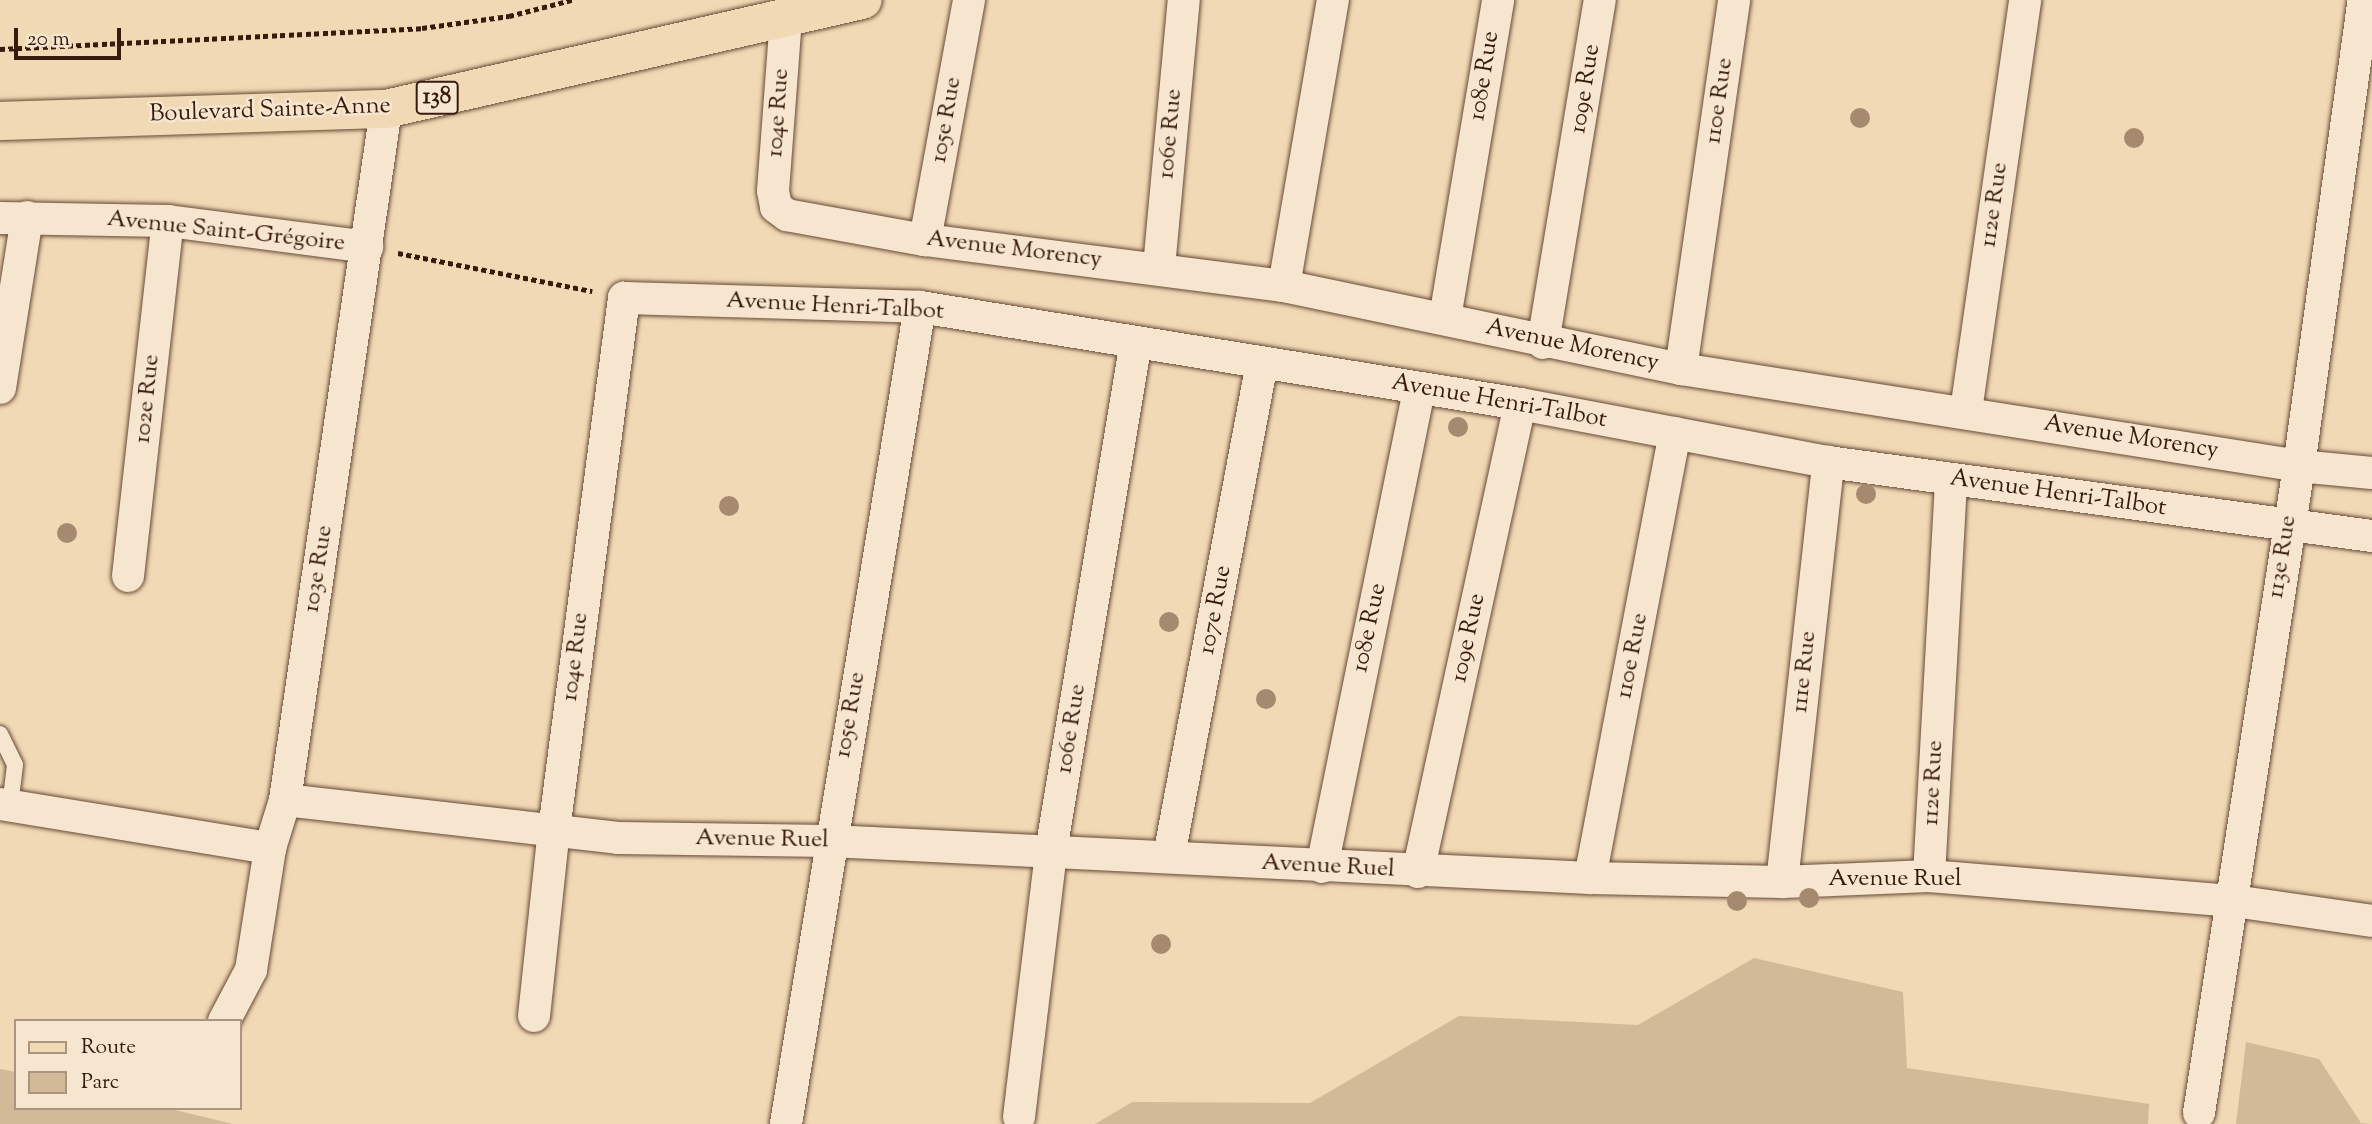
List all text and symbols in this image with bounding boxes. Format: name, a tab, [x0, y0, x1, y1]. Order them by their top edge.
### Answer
scale bar	[18, 14, 124, 58]
text: 20 m	[27, 25, 70, 55]
street label: 108e Rue	[1464, 29, 1506, 123]
street label: 109e Rue	[1565, 42, 1607, 136]
street label: 110e Rue	[1700, 56, 1740, 146]
street label: 104e Rue	[762, 68, 796, 158]
street label: 105e Rue	[925, 75, 969, 165]
road number: 138	[414, 78, 460, 118]
street label: 106e Rue	[1153, 88, 1189, 180]
street label: Boulevard Sainte-Anne	[149, 92, 391, 130]
street label: 112e Rue	[1975, 161, 2015, 249]
street label: Avenue Saint-Grégoire	[106, 205, 346, 259]
street label: Avenue Morency	[925, 225, 1103, 275]
street label: Avenue Henri-Talbot	[725, 287, 945, 327]
street label: Avenue Morency	[1483, 314, 1661, 378]
street label: 102e Rue	[129, 353, 167, 445]
street label: Avenue Henri-Talbot	[1389, 369, 1609, 435]
street label: Avenue Morency	[2042, 410, 2220, 466]
street label: Avenue Henri-Talbot	[1948, 465, 2168, 523]
street label: 113e Rue	[2262, 513, 2304, 601]
street label: 103e Rue	[298, 523, 340, 615]
street label: 107e Rue	[1193, 563, 1239, 657]
street label: 108e Rue	[1347, 581, 1393, 675]
street label: 109e Rue	[1446, 591, 1492, 685]
street label: 104e Rue	[556, 611, 596, 703]
street label: 110e Rue	[1611, 611, 1655, 701]
street label: 111e Rue	[1786, 630, 1824, 714]
street label: 105e Rue	[829, 670, 873, 760]
street label: 106e Rue	[1051, 682, 1093, 776]
street label: 112e Rue	[1917, 740, 1951, 826]
street label: Avenue Ruel	[695, 824, 829, 856]
street label: Avenue Ruel	[1261, 849, 1395, 885]
street label: Avenue Ruel	[1828, 866, 1962, 894]
legend	[14, 1019, 242, 1110]
text: Route	[81, 1033, 136, 1063]
text: Parc	[81, 1068, 119, 1098]

